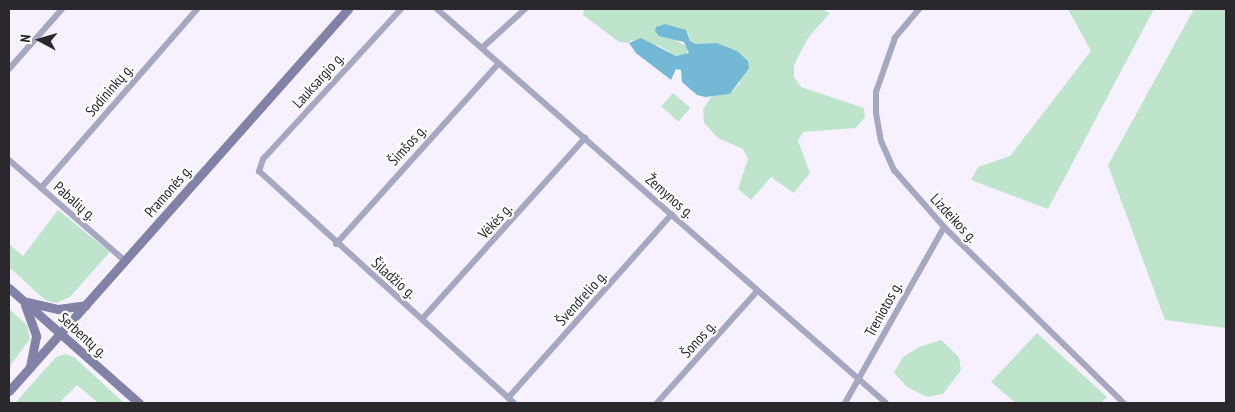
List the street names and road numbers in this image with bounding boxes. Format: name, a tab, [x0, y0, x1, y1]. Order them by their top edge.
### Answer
street label: Lauksargio g.	[289, 49, 347, 111]
street label: Sodininkų g.	[81, 60, 137, 120]
street label: Šimšos g.	[384, 121, 430, 169]
street label: Pramonės g.	[141, 161, 195, 221]
street label: Žemynos g.	[642, 170, 698, 222]
street label: Pabalių g.	[50, 178, 100, 224]
street label: Lizdeikos g.	[927, 190, 981, 246]
street label: Vėkės g.	[474, 199, 516, 243]
street label: Šiladžio g.	[368, 254, 420, 302]
street label: Švendrelio g.	[552, 267, 610, 329]
street label: Treniotos g.	[861, 278, 905, 340]
street label: Serbentų g.	[55, 309, 111, 361]
street label: Šonos g.	[677, 317, 719, 361]

